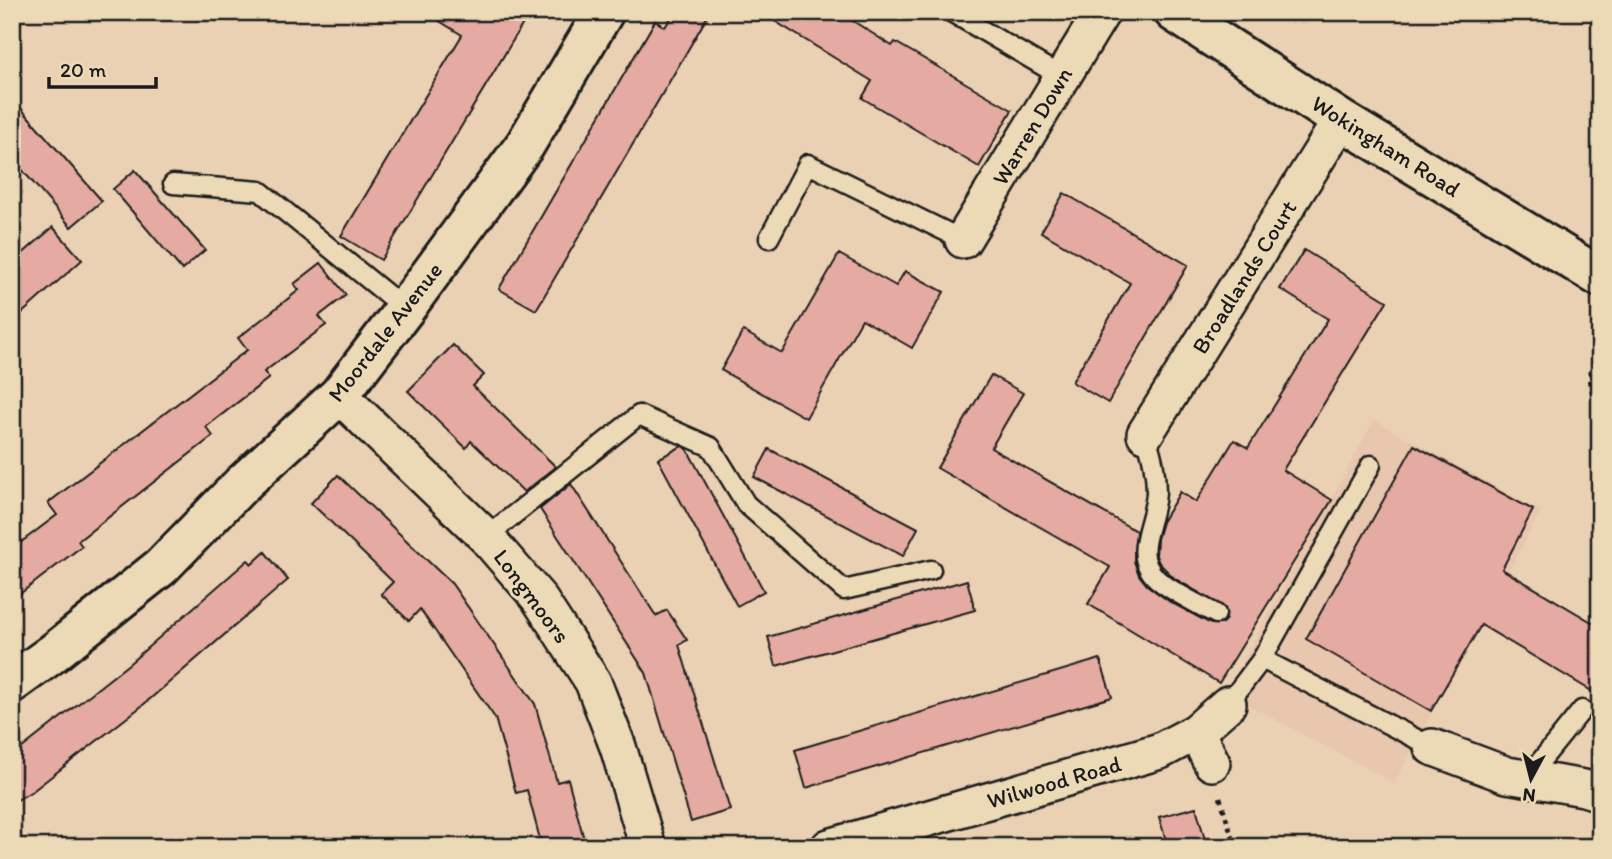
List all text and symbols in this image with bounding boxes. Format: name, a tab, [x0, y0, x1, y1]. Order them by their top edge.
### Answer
scale bar	[49, 46, 156, 90]
text: 20 m	[60, 57, 107, 82]
street label: Warren Down	[986, 62, 1078, 190]
street label: Wokingham Road	[1307, 89, 1466, 203]
street label: Broadlands Court	[1186, 195, 1303, 359]
street label: Moordale Avenue	[322, 257, 448, 407]
street label: Longmoors	[488, 544, 576, 648]
north arrow	[1496, 744, 1566, 814]
street label: Wilwood Road	[984, 749, 1125, 815]
text: N	[1521, 783, 1537, 808]

